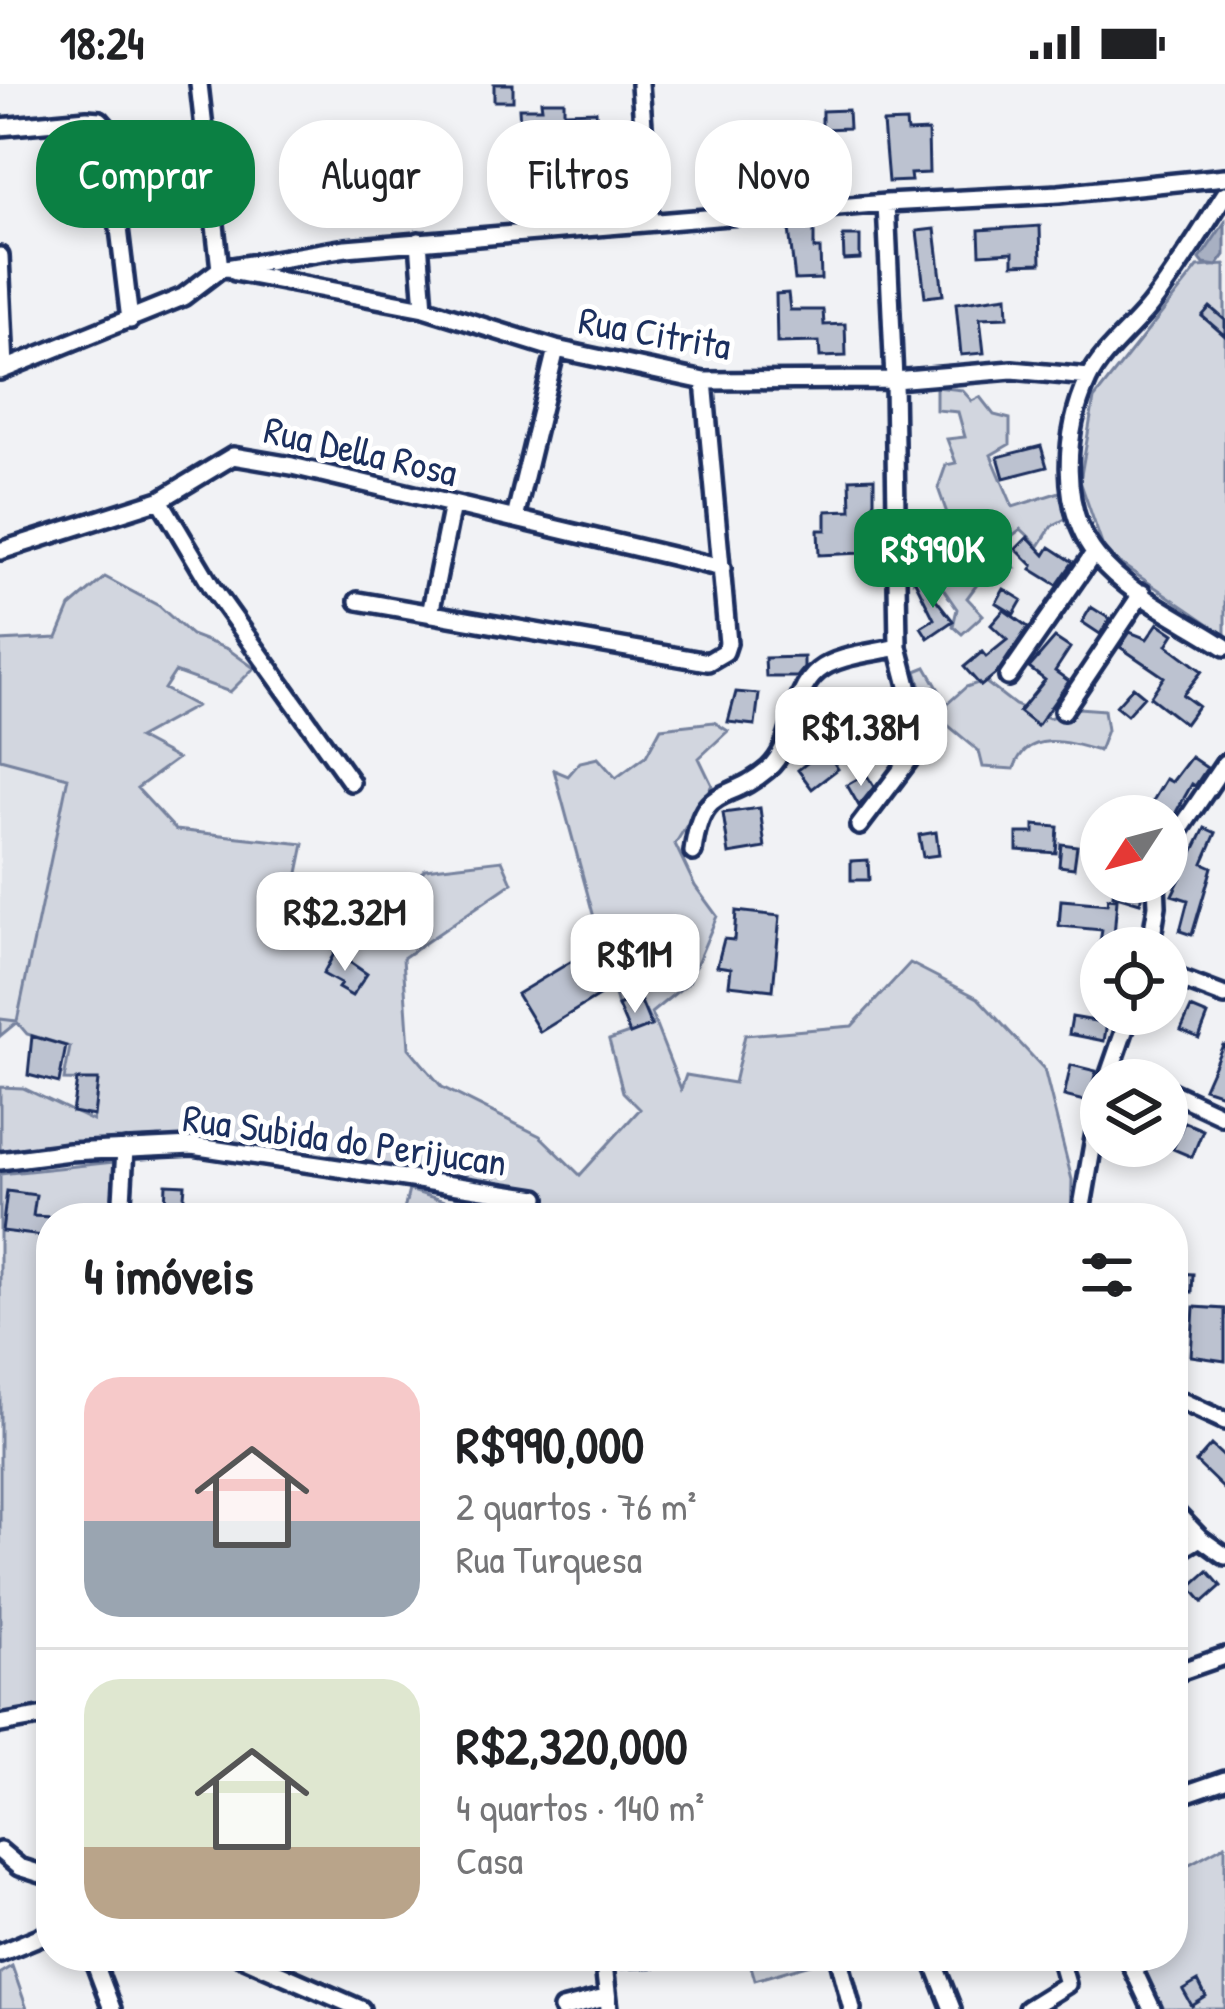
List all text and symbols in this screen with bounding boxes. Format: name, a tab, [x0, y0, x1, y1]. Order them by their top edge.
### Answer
text: 18:24	[60, 12, 144, 73]
chip: Comprar	[36, 120, 255, 228]
chip: Alugar	[279, 120, 463, 228]
chip: Filtros	[487, 120, 671, 228]
chip: Novo	[695, 120, 852, 228]
street label: Rua Citrita	[575, 293, 735, 371]
street label: Rua Della Rosa	[259, 402, 463, 498]
pin: R$990K	[835, 509, 1031, 611]
text: R$990K	[881, 521, 985, 574]
pin: R$1.38M	[750, 687, 972, 789]
text: R$1.38M	[802, 699, 920, 752]
north arrow	[1080, 795, 1188, 903]
map controls	[1080, 795, 1188, 1167]
pin: R$2.32M	[234, 872, 456, 974]
text: R$2.32M	[283, 884, 407, 937]
pin: R$1M	[564, 914, 706, 1016]
text: R$1M	[598, 926, 672, 979]
button: locate	[1080, 927, 1188, 1035]
button: layers	[1080, 1059, 1188, 1167]
street label: Rua Subida do Perijucan	[180, 1090, 510, 1188]
text: 4 imóveis	[84, 1241, 253, 1310]
icon: filters	[1074, 1242, 1140, 1308]
text: R$990,000	[456, 1410, 644, 1479]
icon: home	[180, 1425, 324, 1569]
text: 2 quartos · 76 m²	[456, 1479, 696, 1532]
text: Rua Turquesa	[456, 1532, 642, 1585]
text: R$2,320,000	[456, 1711, 688, 1780]
icon: home	[180, 1727, 324, 1871]
text: 4 quartos · 140 m²	[456, 1780, 704, 1833]
text: Casa	[456, 1833, 523, 1886]

